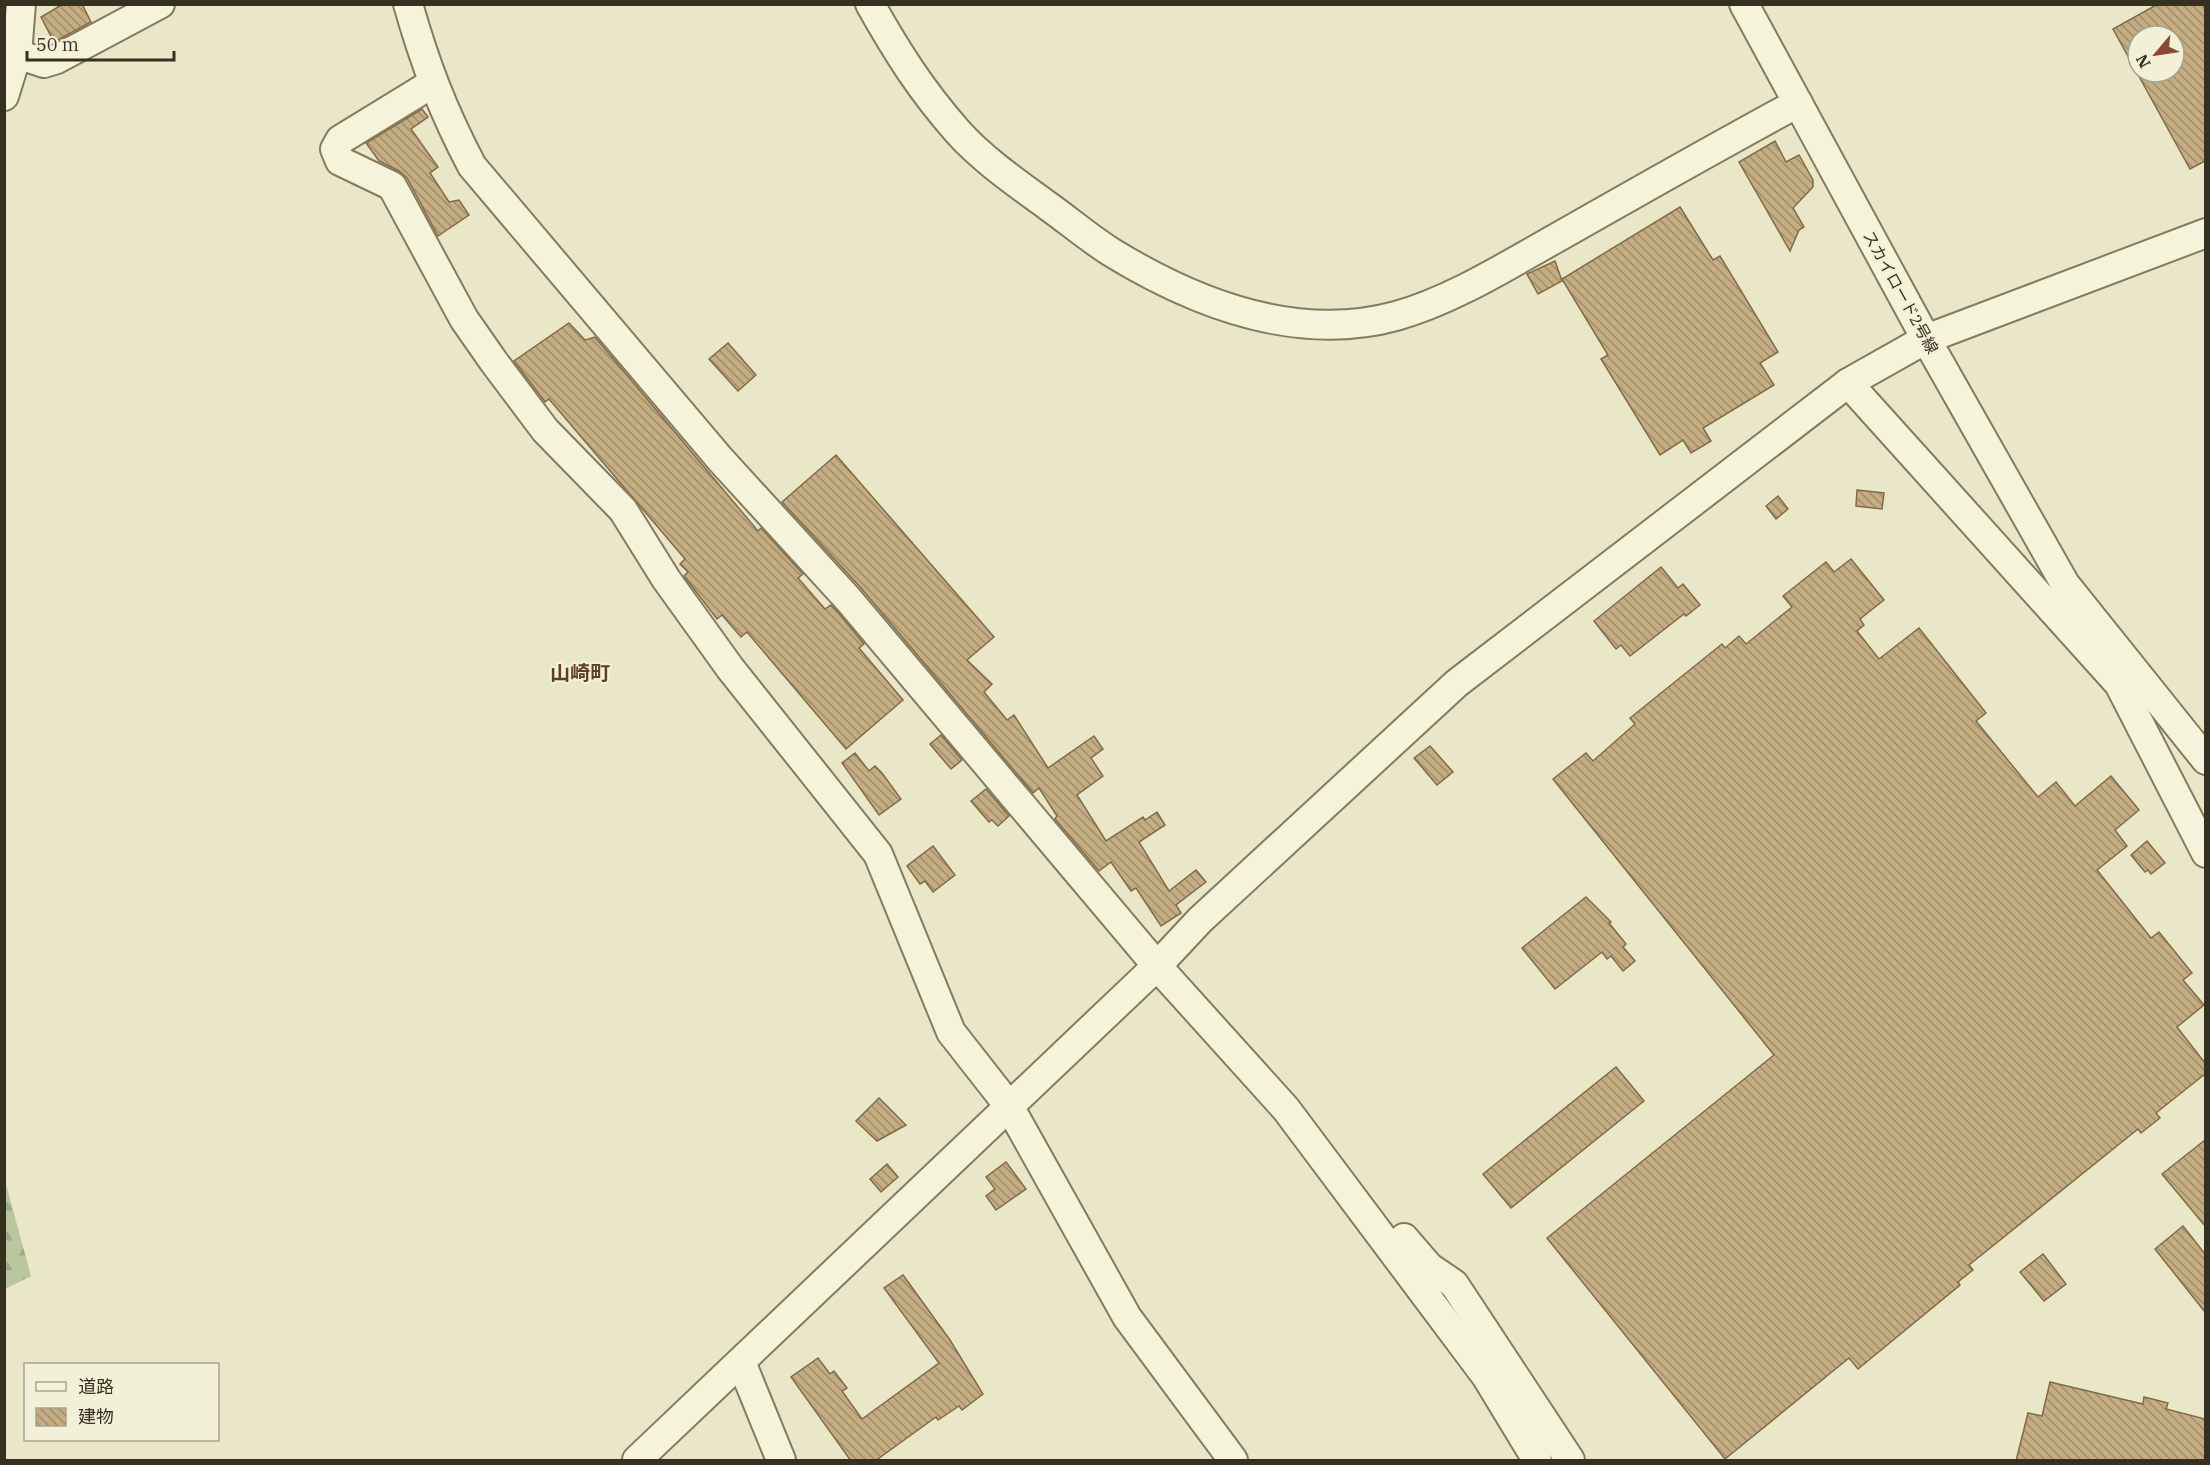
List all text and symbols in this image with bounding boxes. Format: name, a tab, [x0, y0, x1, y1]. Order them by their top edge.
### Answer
scale bar	[27, 24, 174, 62]
north arrow	[2126, 24, 2186, 84]
text: 50 m	[36, 33, 79, 56]
text: N	[2131, 51, 2155, 72]
street label: スカイロード2号線	[1859, 227, 1943, 357]
district label: 山崎町	[550, 659, 610, 686]
legend	[24, 1363, 219, 1441]
text: 道路	[78, 1375, 114, 1398]
text: 建物	[78, 1405, 114, 1428]

